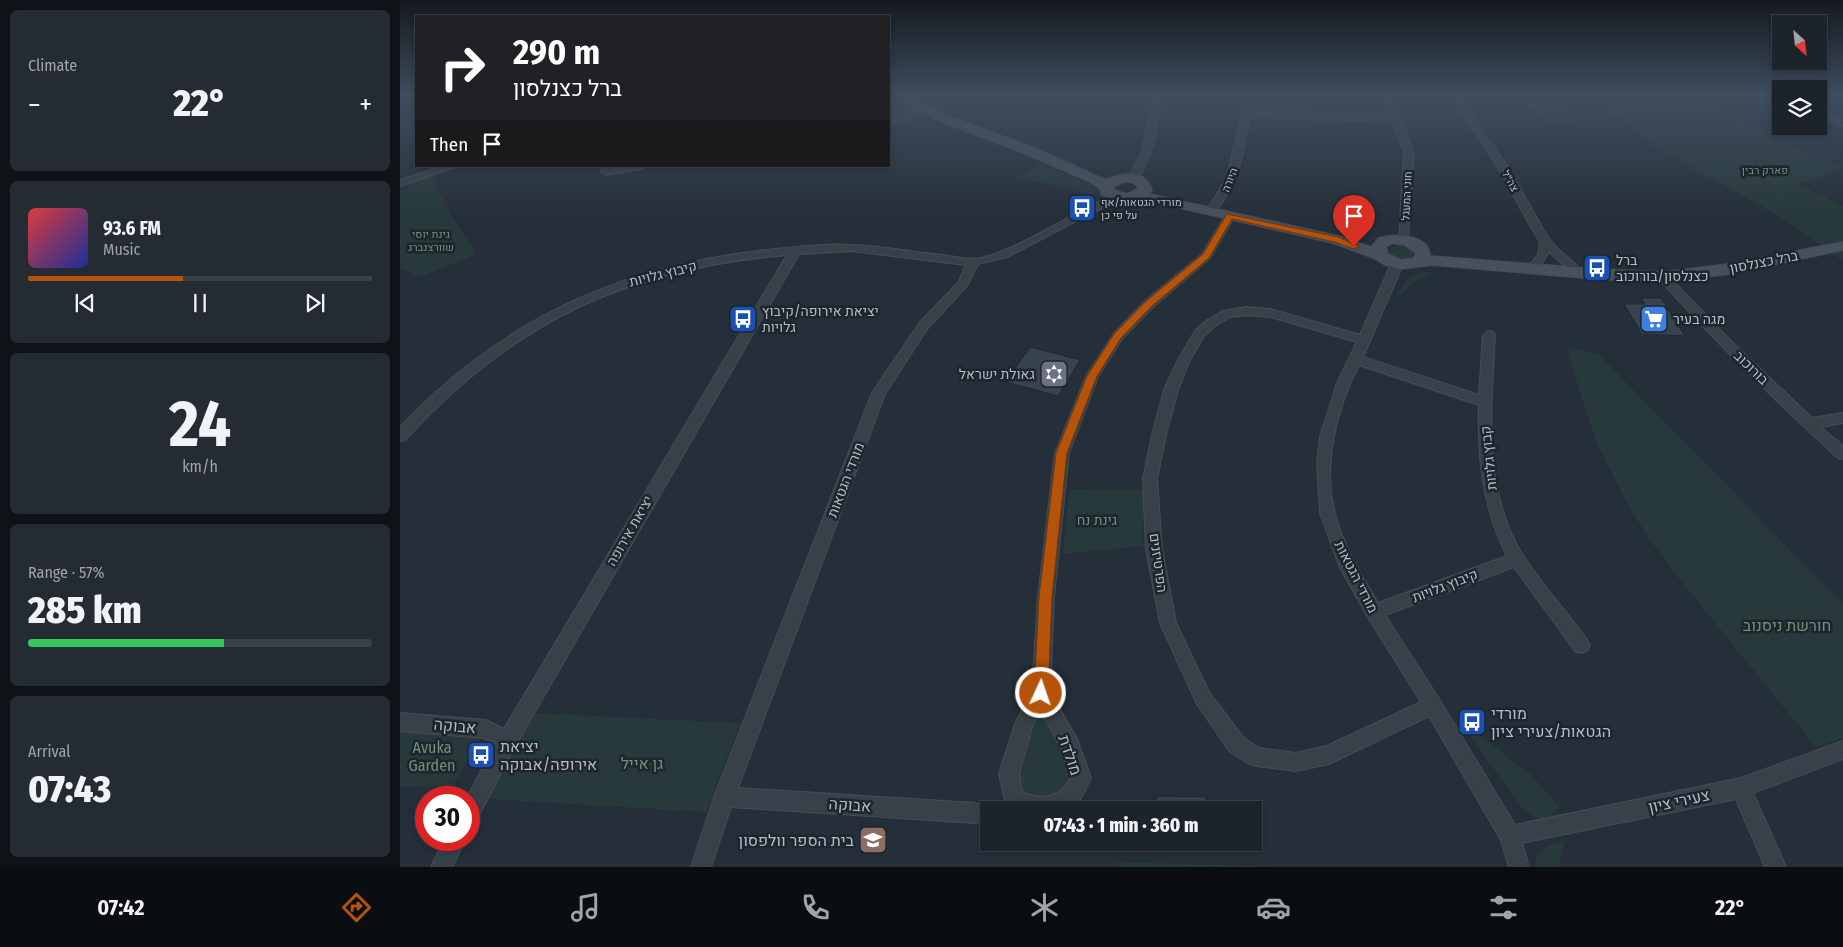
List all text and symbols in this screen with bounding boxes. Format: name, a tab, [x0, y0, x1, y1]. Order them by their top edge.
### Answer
north arrow	[1772, 15, 1828, 70]
map controls	[1772, 15, 1827, 135]
text: 290 m	[513, 31, 600, 73]
icon: right	[430, 35, 495, 100]
text: Climate	[28, 56, 77, 75]
text: ברל כצנלסון	[513, 75, 622, 102]
text: 22°	[173, 80, 227, 126]
button: layers	[1772, 80, 1827, 135]
text: −	[28, 88, 41, 121]
text: +	[359, 88, 372, 121]
icon: arrive	[478, 130, 506, 158]
text: Then	[430, 133, 468, 156]
park label: פארק רבין	[1742, 164, 1788, 177]
street label: היורה	[1219, 166, 1241, 194]
street label: צה"ל	[1499, 168, 1521, 194]
street label: חוני המעגל	[1399, 171, 1415, 221]
bus stop icon: מורדי הגטאות/אף על פי כן	[1067, 193, 1097, 223]
pin	[1333, 195, 1375, 246]
place label: מורדי הגטאות/אף על פי כן	[1101, 196, 1182, 222]
icon: arrive	[1340, 202, 1368, 230]
text: 93.6 FM	[103, 217, 161, 240]
park label: גינת יוסי שוורצנברג	[408, 228, 454, 254]
text: Music	[103, 240, 140, 259]
street label: ברל כצנלסון	[1728, 247, 1800, 277]
place label: ברל כצנלסון/בורוכוב	[1616, 252, 1709, 285]
bus stop icon: ברל כצנלסון/בורוכוב	[1582, 253, 1612, 283]
street label: קיבוץ גלויות	[627, 257, 699, 291]
icon: previous	[71, 289, 99, 317]
icon: pause	[186, 289, 214, 317]
icon: next	[301, 289, 329, 317]
place label: יציאת אירופה/קיבוץ גלויות	[762, 303, 879, 336]
bus stop icon: יציאת אירופה/קיבוץ גלויות	[728, 304, 758, 334]
supermarket icon: מגה בעיר	[1639, 304, 1669, 334]
place label: מגה בעיר	[1673, 311, 1725, 328]
street label: בורוכוב	[1730, 347, 1772, 389]
synagogue icon: גאולת ישראל	[1039, 359, 1069, 389]
place label: גאולת ישראל	[959, 366, 1035, 383]
text: 24	[169, 385, 231, 463]
street label: קבוץ גלויות	[1477, 425, 1501, 491]
street label: מורדי הגטאות	[824, 440, 868, 520]
text: km/h	[182, 457, 218, 476]
street label: יציאת אירופה	[603, 493, 657, 569]
park label: גינת נח	[1077, 512, 1117, 529]
street label: הפרטיזנים	[1145, 532, 1171, 594]
street label: מורדי הגטאות	[1331, 538, 1381, 616]
text: Range · 57%	[28, 563, 105, 582]
street label: קיבוץ גלויות	[1410, 566, 1480, 606]
text: 285 km	[28, 587, 142, 633]
park label: חורשת ניסנוב	[1743, 616, 1831, 635]
position arrow	[1014, 666, 1066, 718]
place label: מורדי הגטאות/צעירי ציון	[1491, 704, 1611, 741]
bus stop icon: מורדי הגטאות/צעירי ציון	[1457, 707, 1487, 737]
street label: אבוקה	[433, 715, 477, 737]
street label: מולדת	[1054, 732, 1086, 778]
place label: יציאת אירופה/אבוקה	[500, 737, 597, 774]
park label: Avuka Garden	[408, 738, 456, 775]
bus stop icon: יציאת אירופה/אבוקה	[466, 740, 496, 770]
text: Arrival	[28, 742, 70, 761]
park label: גן אייל	[621, 754, 663, 773]
text: 07:43	[28, 766, 111, 812]
street label: צעירי ציון	[1647, 785, 1712, 817]
speed limit sign: 30	[415, 786, 480, 851]
street label: אבוקה	[828, 794, 872, 816]
text: 07:43 · 1 min · 360 m	[1044, 814, 1198, 837]
school or university icon: בית הספר וולפסון	[858, 825, 888, 855]
place label: בית הספר וולפסון	[739, 831, 855, 850]
icon: directions	[339, 890, 374, 925]
icon: music	[568, 890, 603, 925]
icon: phone	[798, 890, 833, 925]
icon: climate	[1027, 890, 1062, 925]
icon: car	[1256, 890, 1291, 925]
icon: filters	[1486, 890, 1521, 925]
text: 07:42	[97, 894, 144, 921]
text: 22°	[1715, 894, 1746, 921]

